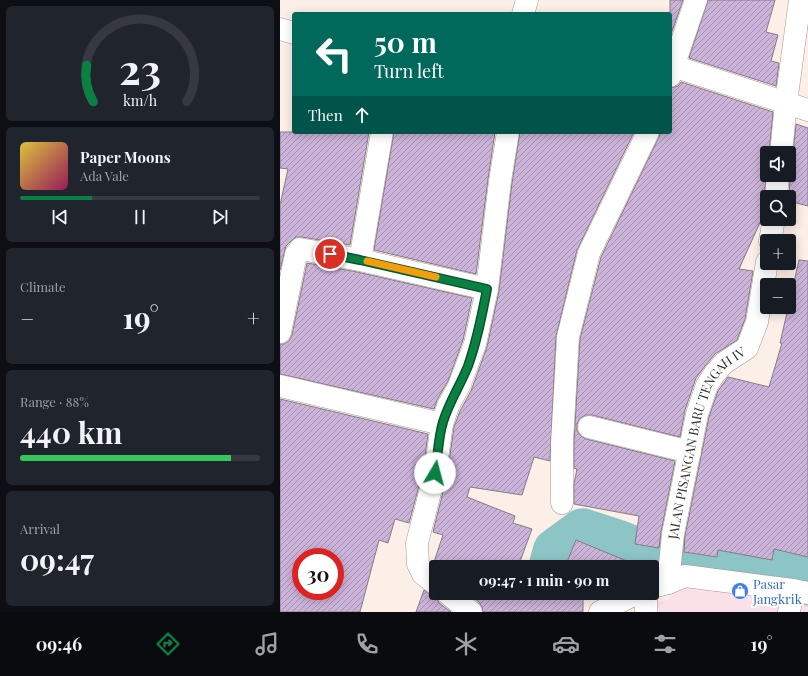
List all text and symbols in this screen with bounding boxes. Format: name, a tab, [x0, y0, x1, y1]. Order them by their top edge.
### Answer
text: 50 m	[374, 23, 437, 60]
icon: left	[308, 28, 360, 80]
text: 23	[119, 39, 161, 94]
text: Turn left	[374, 59, 444, 83]
text: km/h	[123, 90, 158, 109]
icon: ahead	[351, 104, 373, 126]
text: Then	[308, 105, 343, 125]
map controls	[760, 146, 796, 314]
button: sound	[760, 146, 796, 182]
text: Paper Moons	[80, 147, 171, 167]
text: Ada Vale	[80, 167, 129, 184]
button: search	[760, 190, 796, 226]
icon: previous	[49, 206, 71, 228]
icon: pause	[129, 206, 151, 228]
icon: next	[209, 206, 231, 228]
button: +	[760, 234, 796, 270]
pin	[313, 237, 347, 271]
icon: arrive	[319, 243, 341, 265]
text: Climate	[20, 278, 66, 295]
button: −	[760, 278, 796, 314]
text: 19°	[123, 297, 159, 337]
text: −	[20, 303, 34, 333]
text: +	[247, 303, 260, 333]
street label: JALAN PISANGAN BARU TENGAH IV	[663, 342, 749, 541]
text: Range · 88%	[20, 393, 89, 410]
text: 440 km	[20, 412, 122, 452]
position arrow	[414, 452, 456, 494]
text: Arrival	[20, 520, 60, 537]
text: 09:47	[20, 539, 94, 579]
speed limit sign: 30	[292, 548, 344, 600]
text: 09:47 · 1 min · 90 m	[479, 570, 609, 590]
place label: Pasar Jangkrik	[752, 575, 803, 607]
shop icon: Pasar Jangkrik	[730, 581, 750, 601]
icon: directions	[154, 630, 182, 658]
icon: music	[253, 630, 281, 658]
icon: phone	[353, 630, 381, 658]
icon: climate	[452, 630, 480, 658]
icon: car	[552, 630, 580, 658]
icon: filters	[651, 630, 679, 658]
text: 09:46	[36, 632, 82, 656]
text: 19°	[751, 632, 772, 656]

